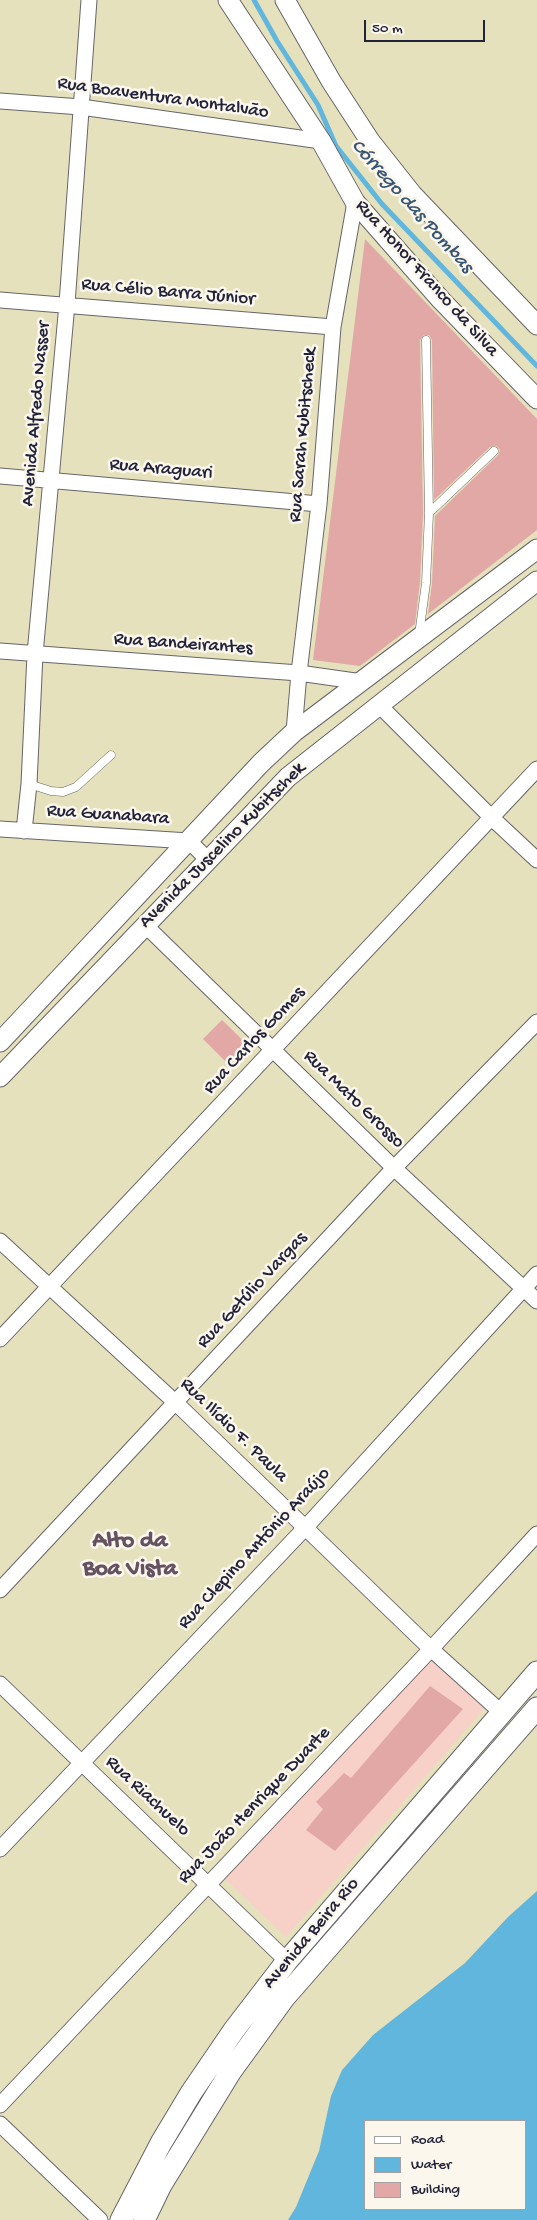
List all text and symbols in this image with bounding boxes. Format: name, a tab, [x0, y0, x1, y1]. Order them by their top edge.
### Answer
scale bar	[367, 10, 488, 42]
text: 50 m	[372, 20, 403, 38]
street label: Rua Boaventura Montalvão	[56, 73, 270, 125]
water label: Córrego das Pombas	[345, 135, 477, 279]
street label: Rua Honor Franco da Silva	[349, 196, 503, 362]
street label: Rua Célio Barra Júnior	[80, 274, 256, 312]
street label: Avenida Alfredo Nasser	[18, 321, 56, 507]
street label: Rua Sarah Kubitscheck	[285, 347, 323, 523]
street label: Rua Araguari	[108, 454, 214, 486]
street label: Rua Bandeirantes	[113, 629, 253, 661]
street label: Avenida Juscelino Kubitschek	[135, 758, 311, 934]
street label: Rua Guanabara	[46, 800, 170, 832]
street label: Rua Carlos Gomes	[199, 982, 311, 1100]
street label: Rua Mato Grosso	[298, 1046, 408, 1154]
street label: Rua Getúlio Vargas	[193, 1228, 313, 1354]
street label: Rua Ilídio F. Paula	[174, 1374, 292, 1488]
street label: Rua Clepino Antônio Araújo	[174, 1463, 336, 1635]
district label: Alto da Boa Vista	[83, 1528, 177, 1584]
street label: Rua João Henrique Duarte	[174, 1723, 336, 1889]
street label: Rua Riachuelo	[100, 1752, 194, 1842]
street label: Avenida Beira Rio	[259, 1874, 365, 1994]
legend	[364, 2120, 527, 2210]
text: Road	[411, 2131, 444, 2149]
text: Water	[411, 2156, 451, 2174]
text: Building	[411, 2181, 460, 2199]

